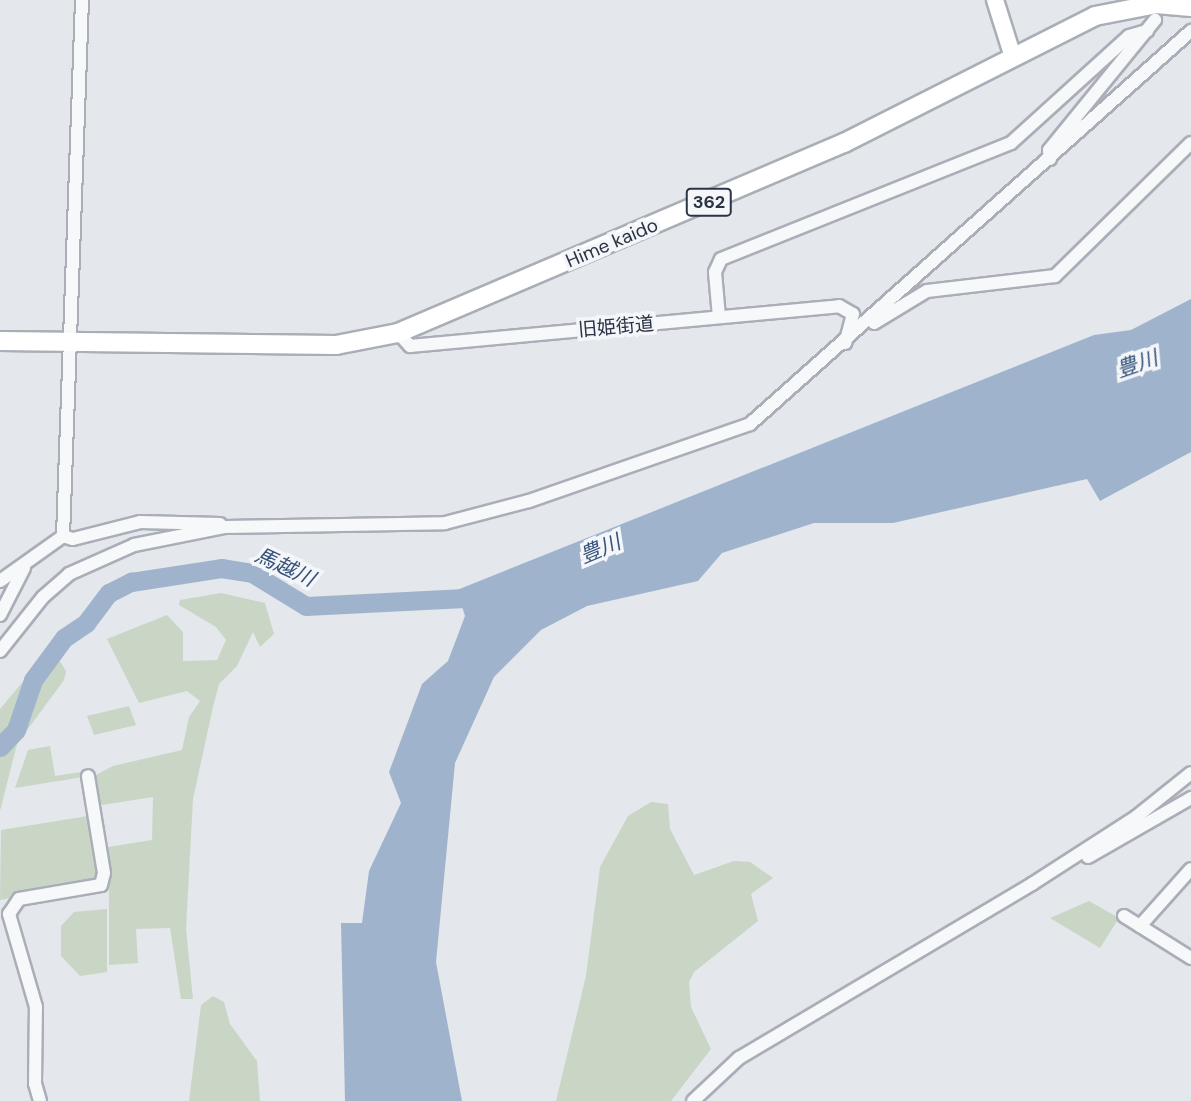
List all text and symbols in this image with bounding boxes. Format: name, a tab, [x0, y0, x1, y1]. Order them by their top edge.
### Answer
road number: 362	[684, 188, 734, 216]
street label: Hime kaido	[563, 213, 661, 273]
street label: 旧姫街道	[577, 312, 655, 342]
water label: 豊川	[1113, 345, 1161, 383]
water label: 豊川	[576, 529, 624, 569]
water label: 馬越川	[251, 542, 319, 592]

